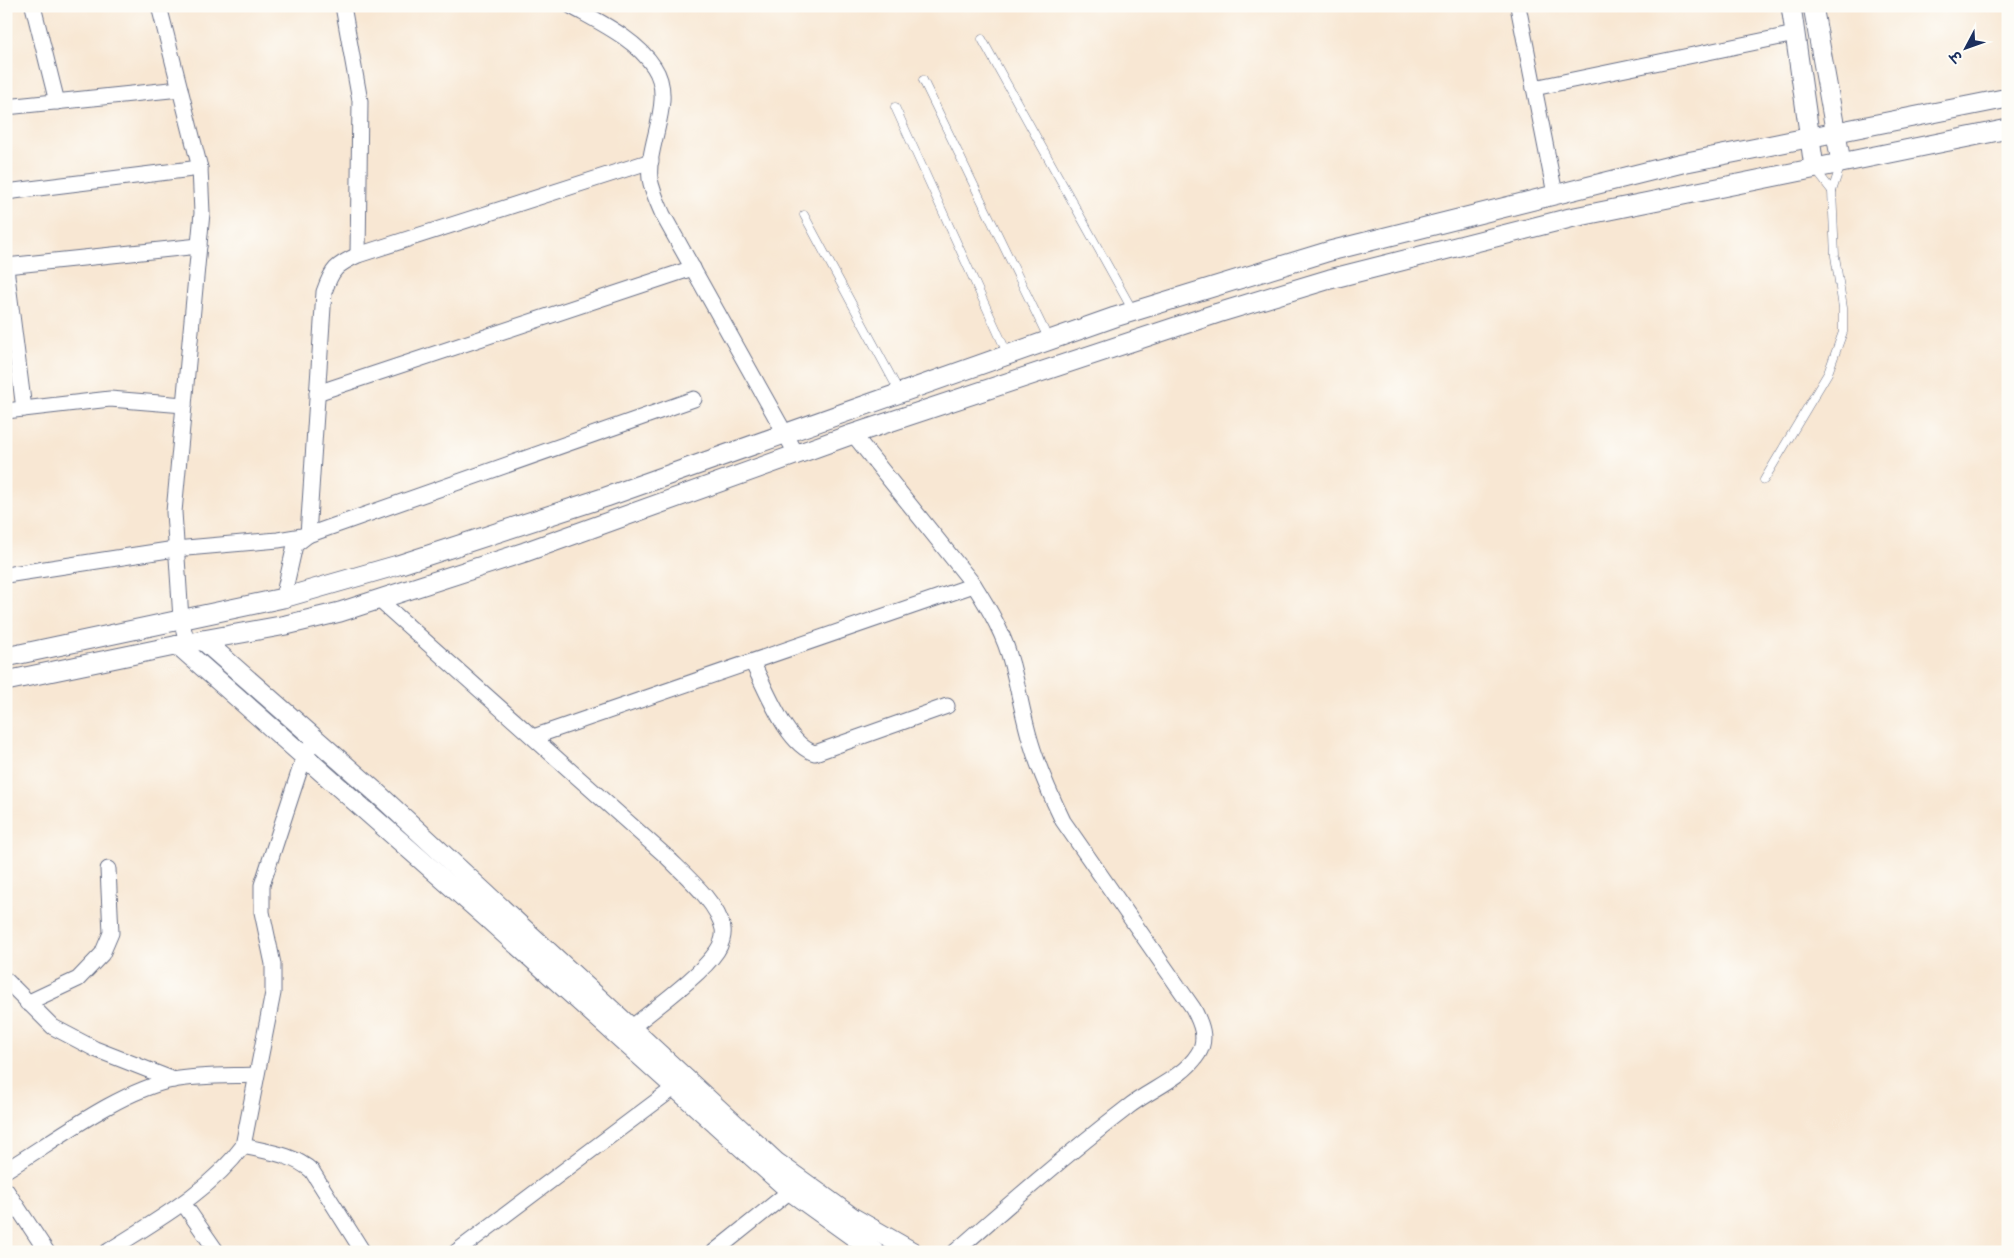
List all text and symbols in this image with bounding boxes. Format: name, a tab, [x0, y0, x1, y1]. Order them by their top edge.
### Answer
north arrow	[1942, 22, 1992, 72]
text: उ	[1944, 46, 1967, 68]

